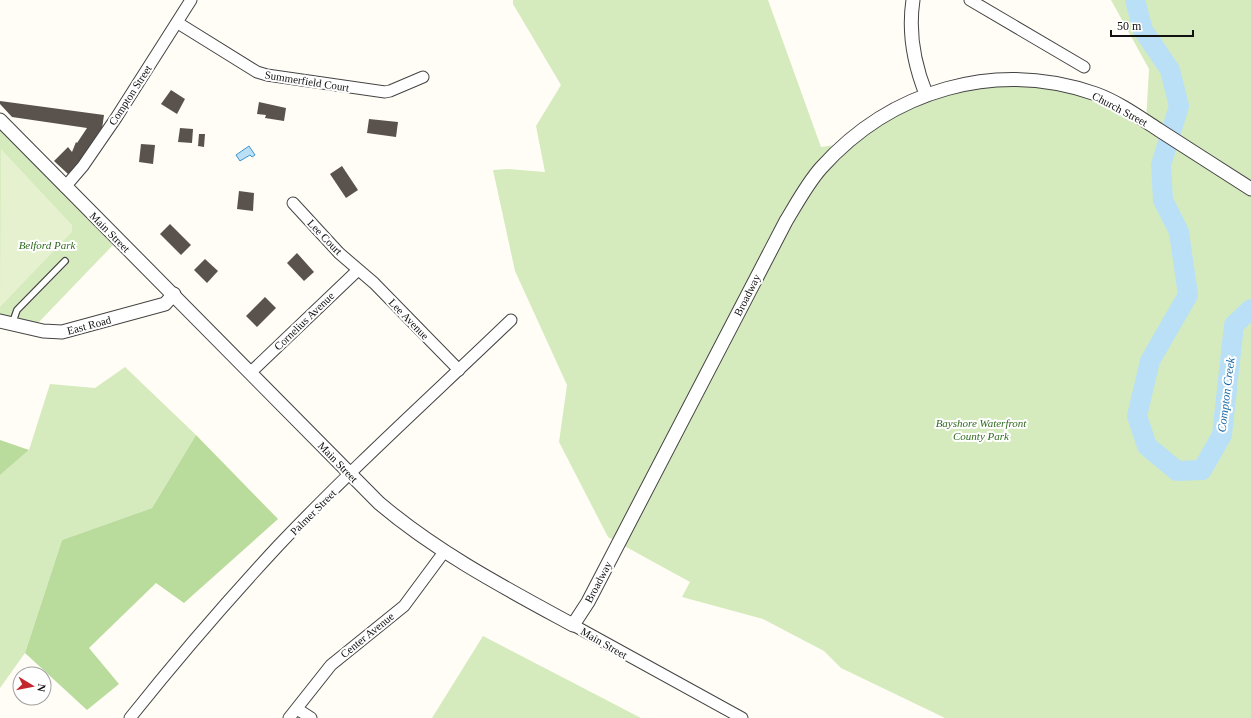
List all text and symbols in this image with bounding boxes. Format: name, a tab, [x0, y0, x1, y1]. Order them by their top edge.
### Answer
scale bar	[1111, 12, 1193, 38]
text: 50 m	[1117, 19, 1142, 33]
street label: Compton Street	[106, 63, 154, 127]
street label: Summerfield Court	[264, 68, 350, 94]
street label: Church Street	[1090, 89, 1150, 129]
street label: Main Street	[87, 209, 133, 255]
street label: Lee Court	[305, 217, 345, 257]
park label: Belford Park	[19, 239, 76, 251]
street label: Broadway	[731, 272, 763, 318]
street label: Cornelius Avenue	[272, 289, 336, 353]
street label: Lee Avenue	[387, 296, 431, 342]
street label: East Road	[66, 313, 113, 337]
water label: Compton Creek	[1214, 356, 1238, 433]
park label: Bayshore Waterfront County Park	[936, 417, 1027, 442]
street label: Main Street	[316, 439, 360, 485]
street label: Palmer Street	[288, 487, 338, 537]
street label: Broadway	[582, 559, 614, 605]
street label: Center Avenue	[338, 610, 396, 660]
street label: Main Street	[579, 625, 629, 661]
north arrow	[12, 666, 52, 706]
text: N	[35, 683, 48, 693]

